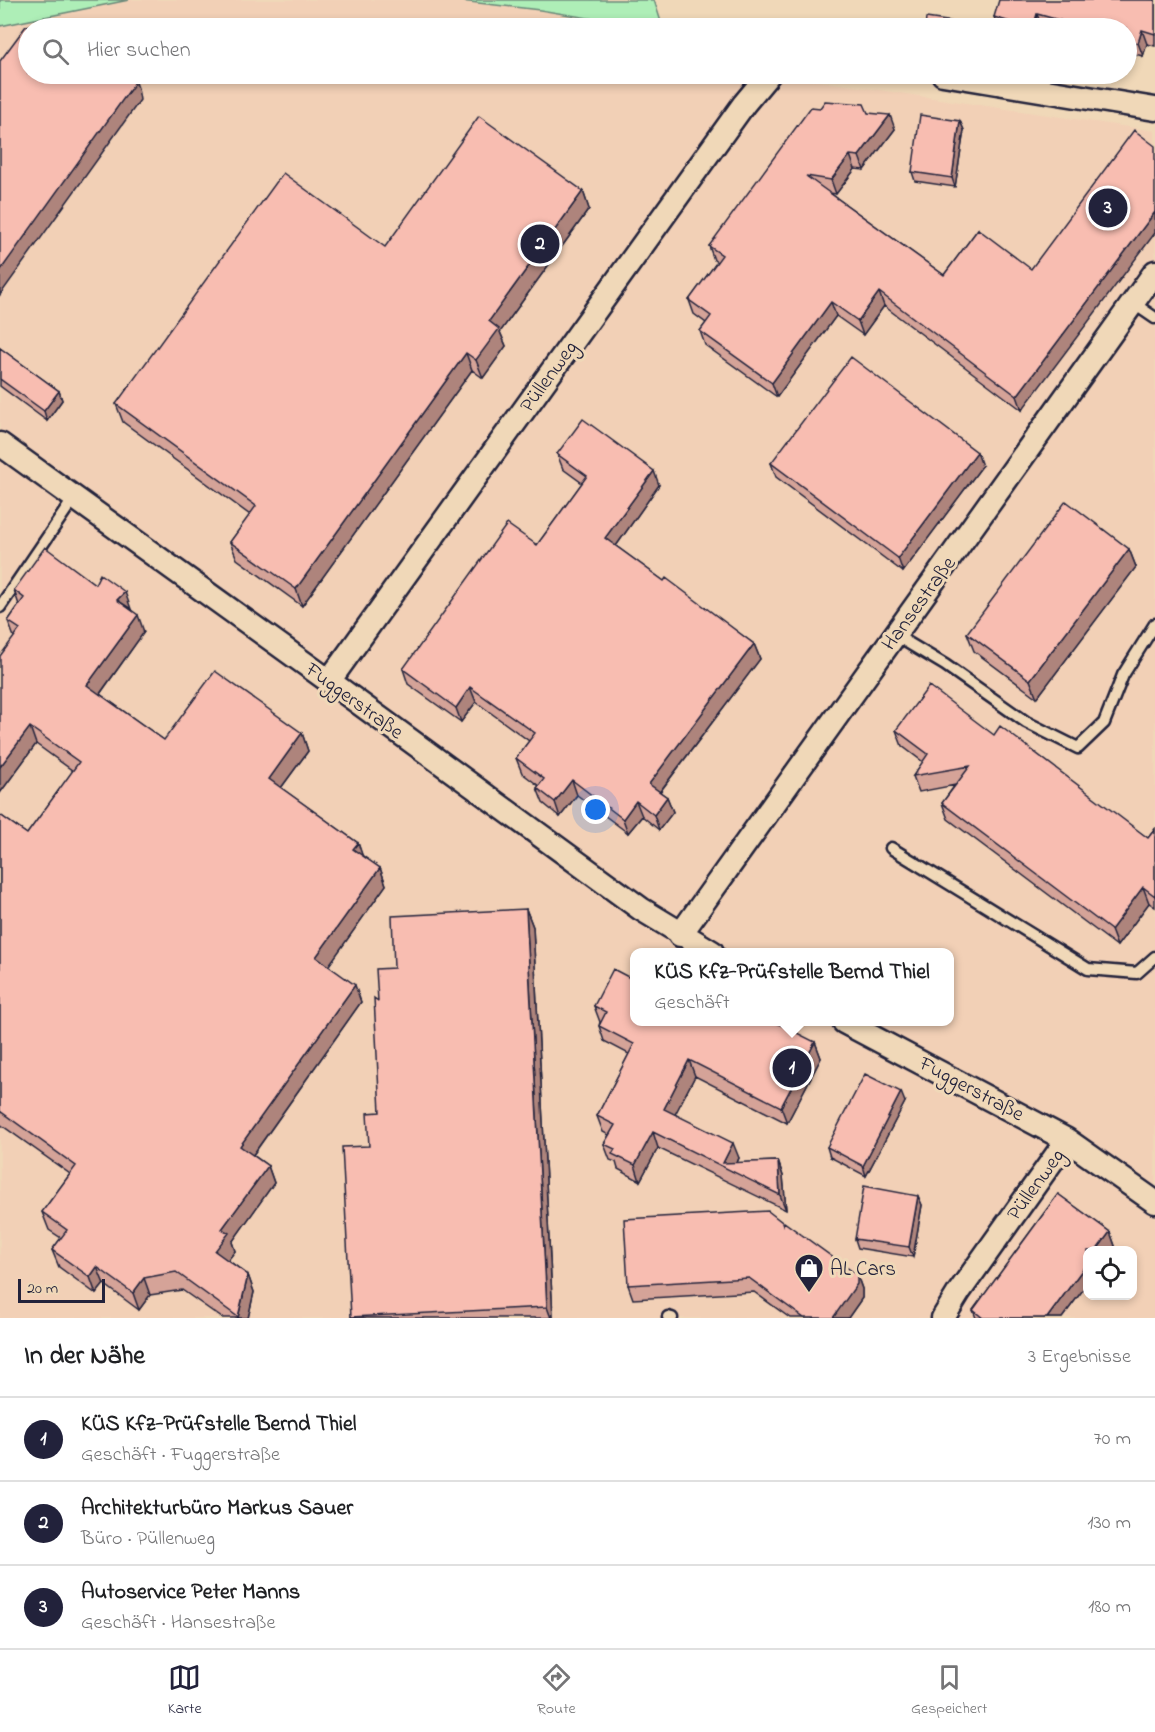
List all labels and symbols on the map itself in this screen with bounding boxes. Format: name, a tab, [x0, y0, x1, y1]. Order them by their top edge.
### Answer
pin: 3	[1088, 186, 1128, 230]
pin: 2	[520, 222, 560, 266]
street label: Püllenweg	[513, 335, 588, 420]
street label: Hansestraße	[875, 550, 964, 657]
street label: Fuggerstraße	[297, 655, 410, 749]
your location	[581, 795, 610, 824]
pin: 1	[772, 1046, 812, 1090]
street label: Fuggerstraße	[911, 1049, 1029, 1132]
street label: Püllenweg	[1000, 1143, 1075, 1228]
shop icon: AL Cars	[793, 1252, 825, 1294]
place label: AL Cars	[830, 1255, 896, 1285]
scale bar	[18, 1276, 105, 1304]

